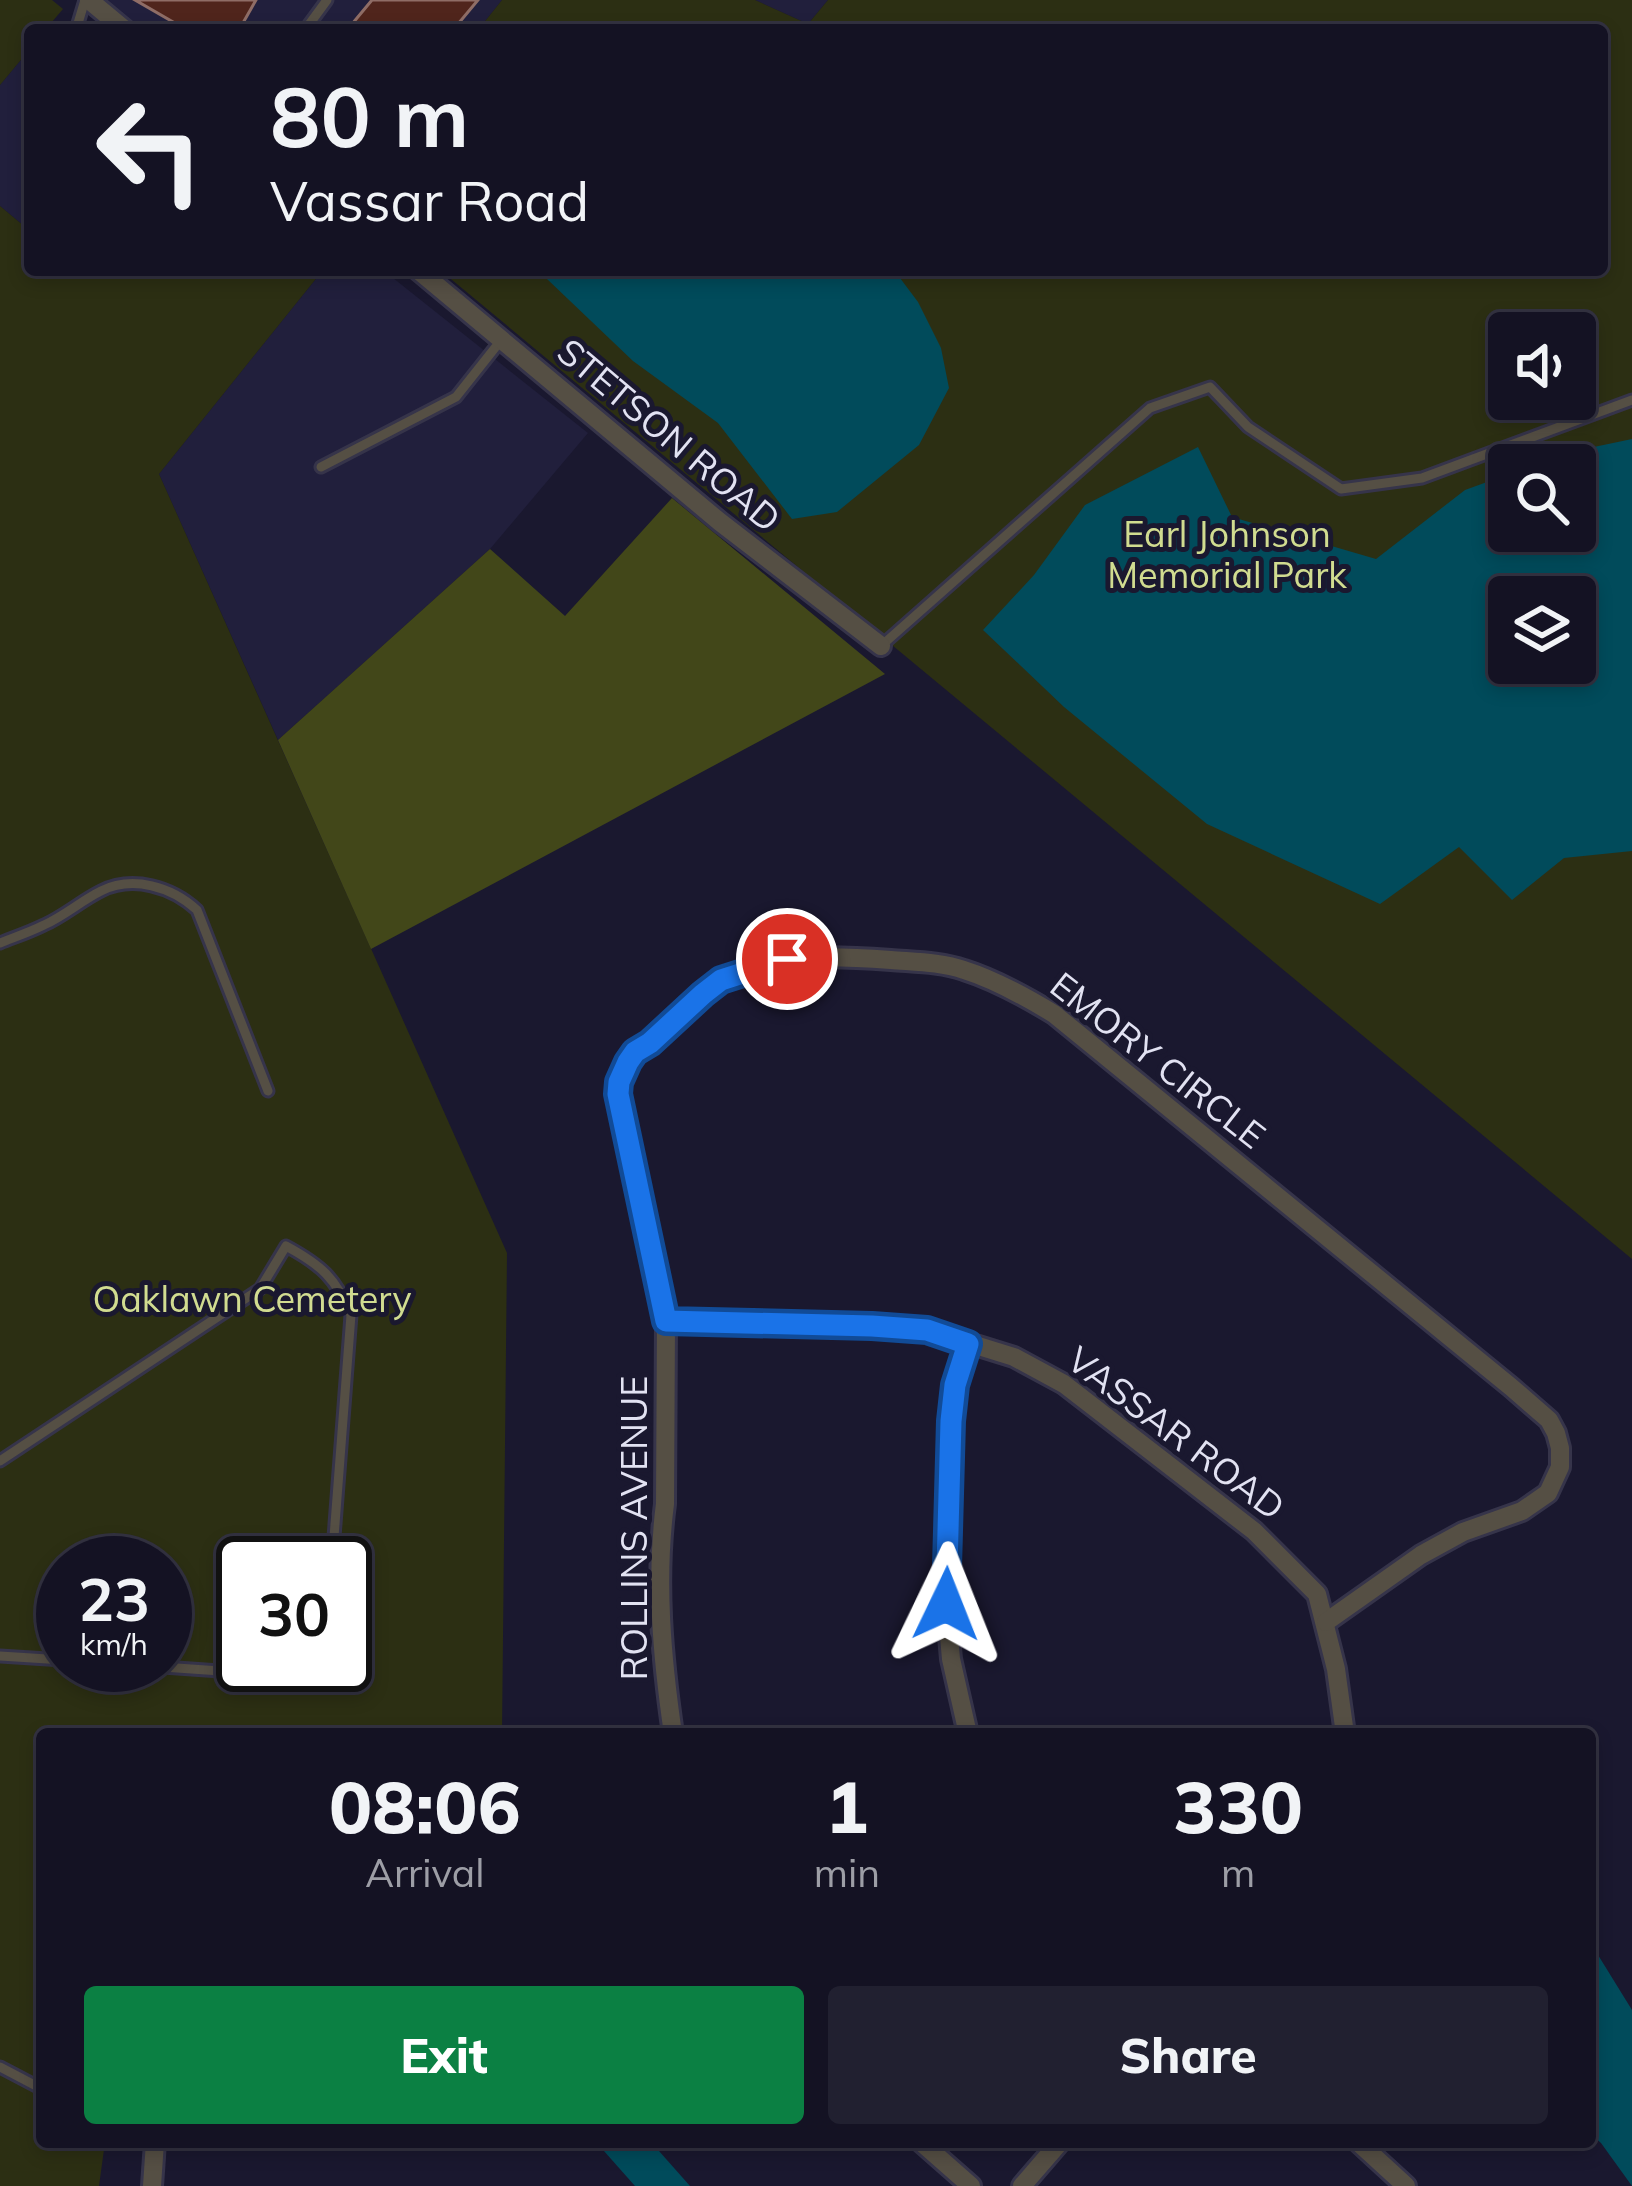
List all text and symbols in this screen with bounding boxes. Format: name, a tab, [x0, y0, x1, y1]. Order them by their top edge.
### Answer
text: 80 m	[270, 63, 469, 168]
icon: left	[72, 72, 228, 228]
text: Vassar Road	[270, 167, 589, 235]
map controls	[1488, 312, 1596, 684]
button: sound	[1488, 312, 1596, 420]
street label: STETSON ROAD	[549, 328, 790, 541]
button: search	[1488, 444, 1596, 552]
park label: Earl Johnson Memorial Park	[1107, 511, 1347, 597]
button: layers	[1488, 576, 1596, 684]
pin	[736, 908, 838, 1010]
icon: arrive	[754, 926, 820, 992]
street label: EMORY CIRCLE	[1042, 962, 1275, 1157]
park label: Oaklawn Cemetery	[92, 1276, 412, 1321]
street label: VASSAR ROAD	[1059, 1336, 1294, 1529]
street label: ROLLINS AVENUE	[611, 1376, 656, 1680]
speed limit sign: 30	[216, 1536, 372, 1692]
position arrow	[883, 1541, 1009, 1667]
text: 23	[78, 1561, 150, 1636]
text: km/h	[80, 1625, 148, 1663]
text: 08:06	[329, 1761, 521, 1851]
text: 1	[825, 1761, 869, 1851]
text: 330	[1173, 1761, 1303, 1851]
text: Arrival	[365, 1848, 485, 1897]
text: min	[814, 1848, 880, 1897]
text: m	[1221, 1848, 1255, 1897]
button: Exit	[84, 1986, 804, 2124]
button: Share	[828, 1986, 1548, 2124]

